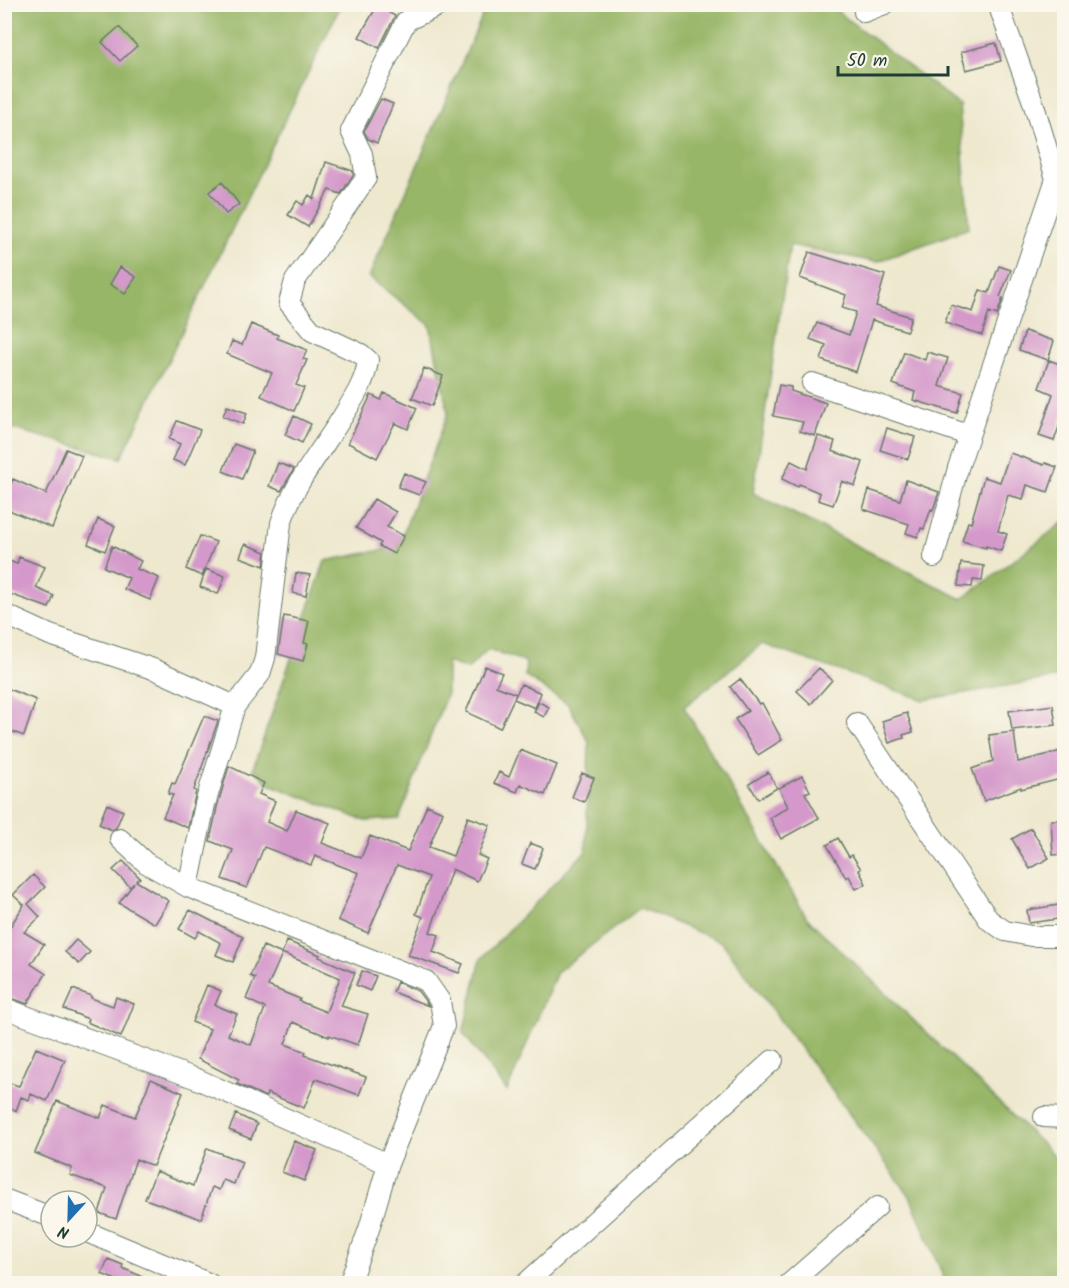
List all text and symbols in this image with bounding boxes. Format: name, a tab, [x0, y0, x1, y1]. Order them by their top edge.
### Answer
scale bar	[838, 39, 948, 77]
text: 50 m	[847, 47, 887, 76]
north arrow	[39, 1189, 99, 1249]
text: N	[55, 1218, 73, 1245]

